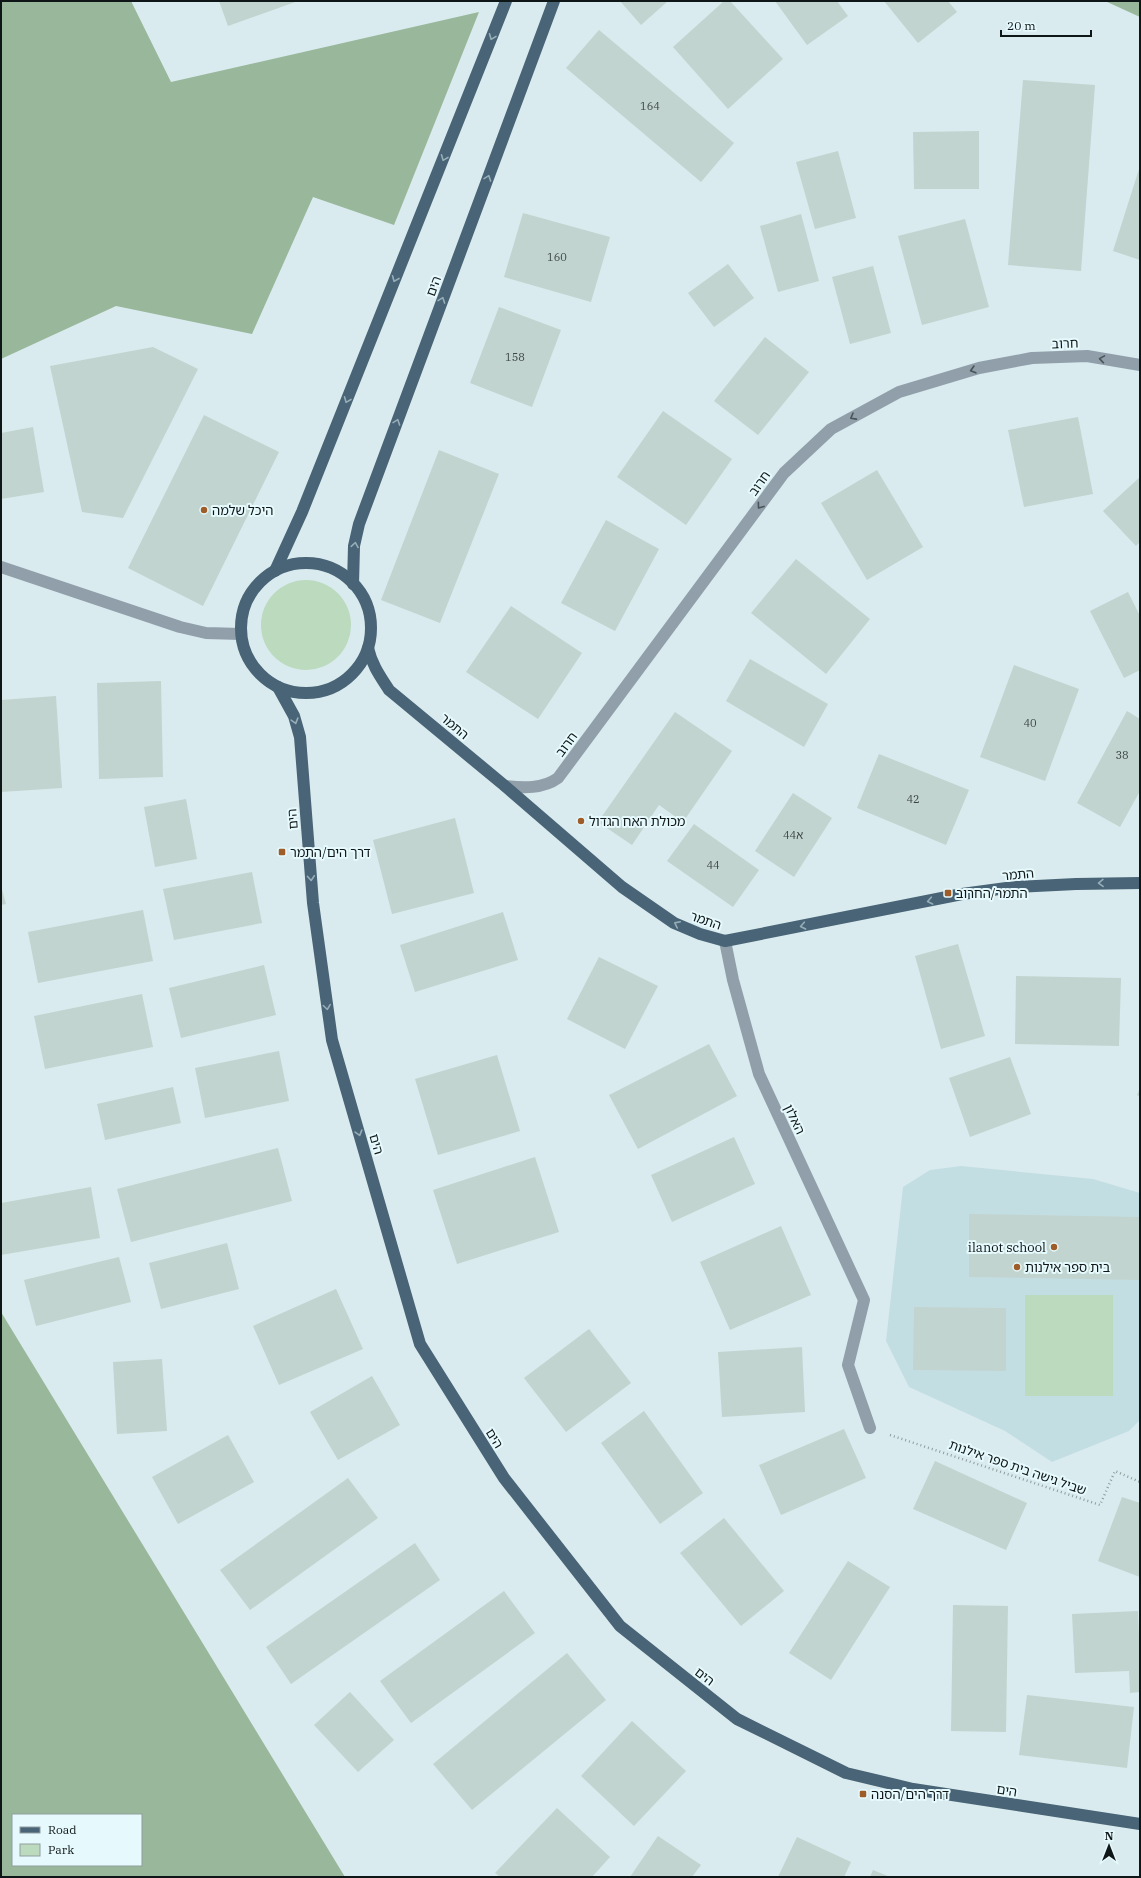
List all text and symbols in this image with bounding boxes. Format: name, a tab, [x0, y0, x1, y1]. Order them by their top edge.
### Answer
scale bar	[1001, 12, 1091, 38]
text: 20 m	[1007, 18, 1036, 33]
one-way arrow	[488, 34, 496, 41]
house number: 164	[640, 99, 660, 113]
one-way arrow	[440, 154, 448, 161]
one-way arrow	[483, 175, 491, 182]
house number: 160	[547, 250, 567, 264]
street label: הים	[422, 274, 445, 299]
one-way arrow	[392, 275, 400, 282]
one-way arrow	[438, 297, 446, 304]
street label: חרוב	[1051, 335, 1079, 352]
house number: 158	[505, 350, 525, 364]
one-way arrow	[1098, 355, 1105, 363]
one-way arrow	[970, 365, 977, 374]
one-way arrow	[344, 396, 352, 403]
one-way arrow	[850, 413, 857, 420]
one-way arrow	[393, 419, 401, 426]
street label: חרוב	[745, 468, 774, 499]
place label: היכל שלמה	[212, 502, 273, 519]
one-way arrow	[757, 502, 764, 509]
marker: היכל שלמה	[199, 505, 209, 515]
one-way arrow	[350, 542, 359, 548]
street label: התמר	[437, 710, 472, 743]
house number: 40	[1023, 716, 1037, 730]
one-way arrow	[290, 718, 299, 725]
street label: חרוב	[552, 729, 581, 760]
house number: 38	[1115, 748, 1129, 762]
house number: 42	[906, 792, 920, 806]
street label: הים	[283, 808, 302, 830]
place label: מכולת האח הגדול	[589, 813, 686, 830]
marker: מכולת האח הגדול	[576, 816, 586, 826]
house number: 44א	[783, 828, 803, 842]
place label: דרך הים/התמר	[290, 844, 371, 861]
marker: דרך הים/התמר	[277, 847, 287, 857]
house number: 44	[706, 858, 720, 872]
street label: התמר	[1001, 865, 1035, 884]
one-way arrow	[306, 875, 315, 881]
one-way arrow	[1098, 879, 1104, 887]
place label: התמר/החרוב	[956, 885, 1028, 902]
marker: התמר/החרוב	[943, 888, 953, 898]
one-way arrow	[927, 896, 933, 904]
street label: התמר	[688, 907, 724, 934]
one-way arrow	[674, 921, 682, 929]
one-way arrow	[800, 921, 806, 930]
one-way arrow	[322, 1004, 331, 1010]
street label: האלון	[780, 1101, 809, 1137]
one-way arrow	[354, 1129, 363, 1136]
street label: הים	[366, 1132, 388, 1156]
place label: ilanot school	[968, 1239, 1046, 1256]
marker: ilanot school	[1049, 1242, 1059, 1252]
place label: בית ספר אילנות	[1025, 1259, 1110, 1276]
marker: בית ספר אילנות	[1012, 1262, 1022, 1272]
street label: הים	[482, 1425, 507, 1451]
street label: שביל גישה בית ספר אילנות	[947, 1436, 1089, 1499]
street label: הים	[691, 1663, 718, 1689]
street label: הים	[995, 1780, 1018, 1800]
place label: דרך הים/הסנה	[871, 1786, 949, 1803]
marker: דרך הים/הסנה	[858, 1789, 868, 1799]
legend	[12, 1814, 142, 1866]
text: Road	[48, 1822, 77, 1837]
north arrow	[1089, 1826, 1129, 1866]
text: N	[1105, 1829, 1114, 1843]
text: Park	[48, 1842, 74, 1857]

